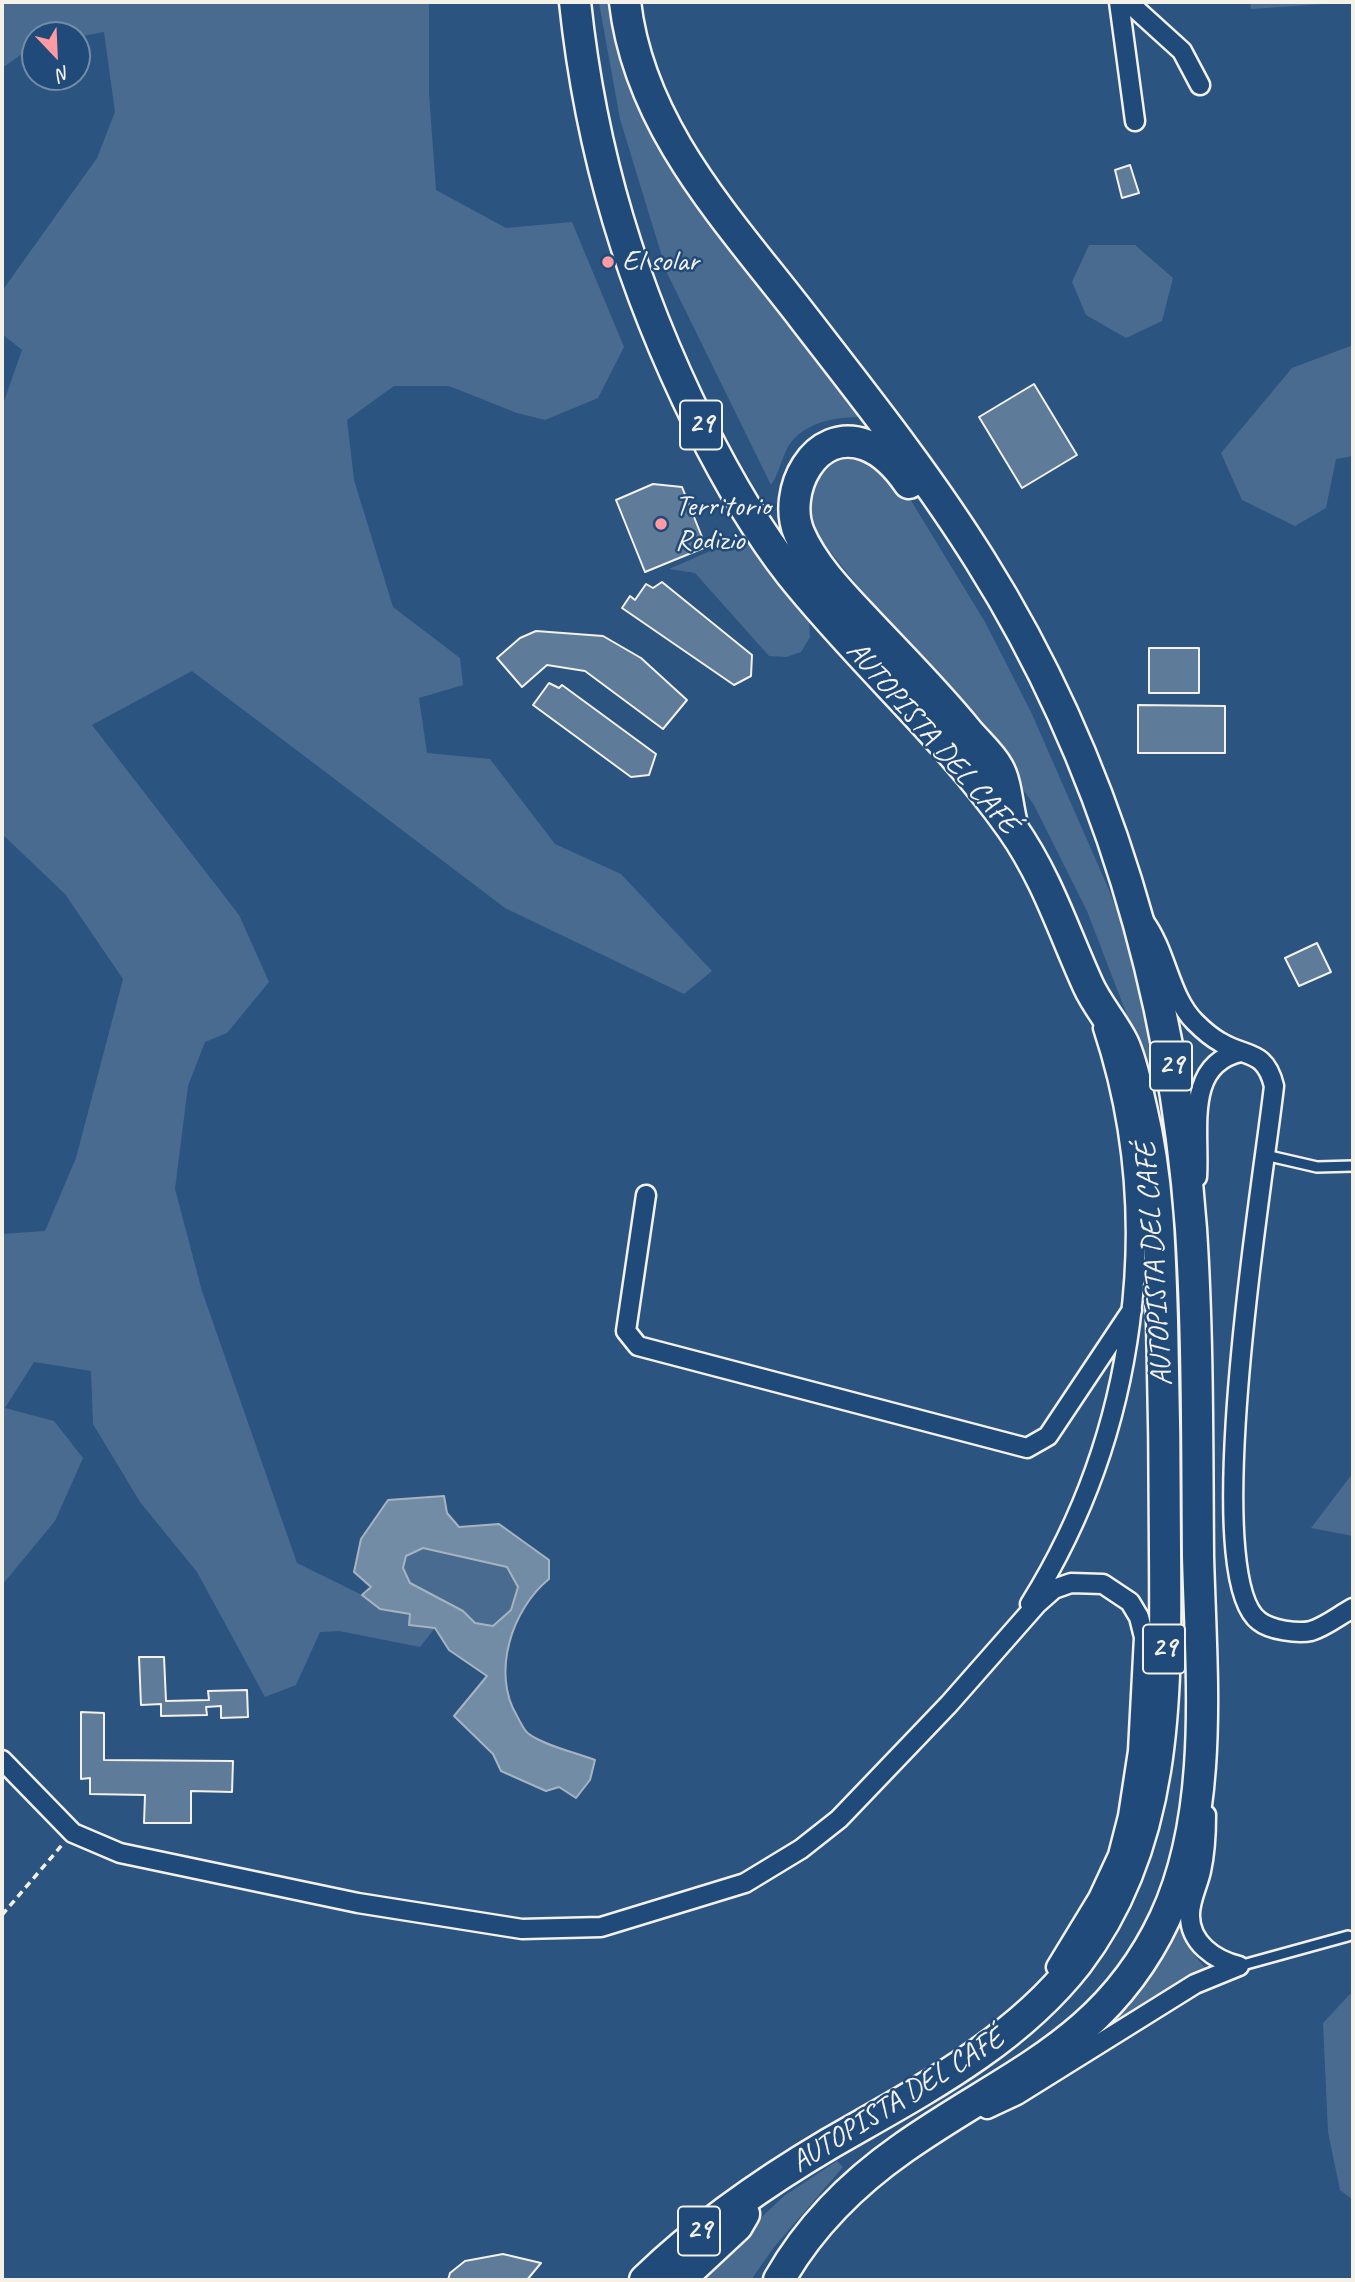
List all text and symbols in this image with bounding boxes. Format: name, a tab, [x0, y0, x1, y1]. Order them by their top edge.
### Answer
north arrow	[21, 21, 91, 91]
text: N	[53, 60, 74, 87]
place label: El solar	[622, 244, 699, 280]
marker: El solar	[600, 254, 616, 270]
road number: 29	[680, 400, 722, 450]
place label: Territorio Rodizio	[675, 489, 771, 560]
marker: Territorio Rodizio	[653, 516, 669, 532]
street label: AUTOPISTA DEL CAFÉ	[838, 634, 1026, 842]
road number: 29	[1150, 1042, 1192, 1090]
street label: AUTOPISTA DEL CAFÉ	[1129, 1141, 1181, 1387]
road number: 29	[1143, 1624, 1185, 1674]
street label: AUTOPISTA DEL CAFÉ	[785, 2021, 1011, 2181]
road number: 29	[678, 2206, 720, 2256]

